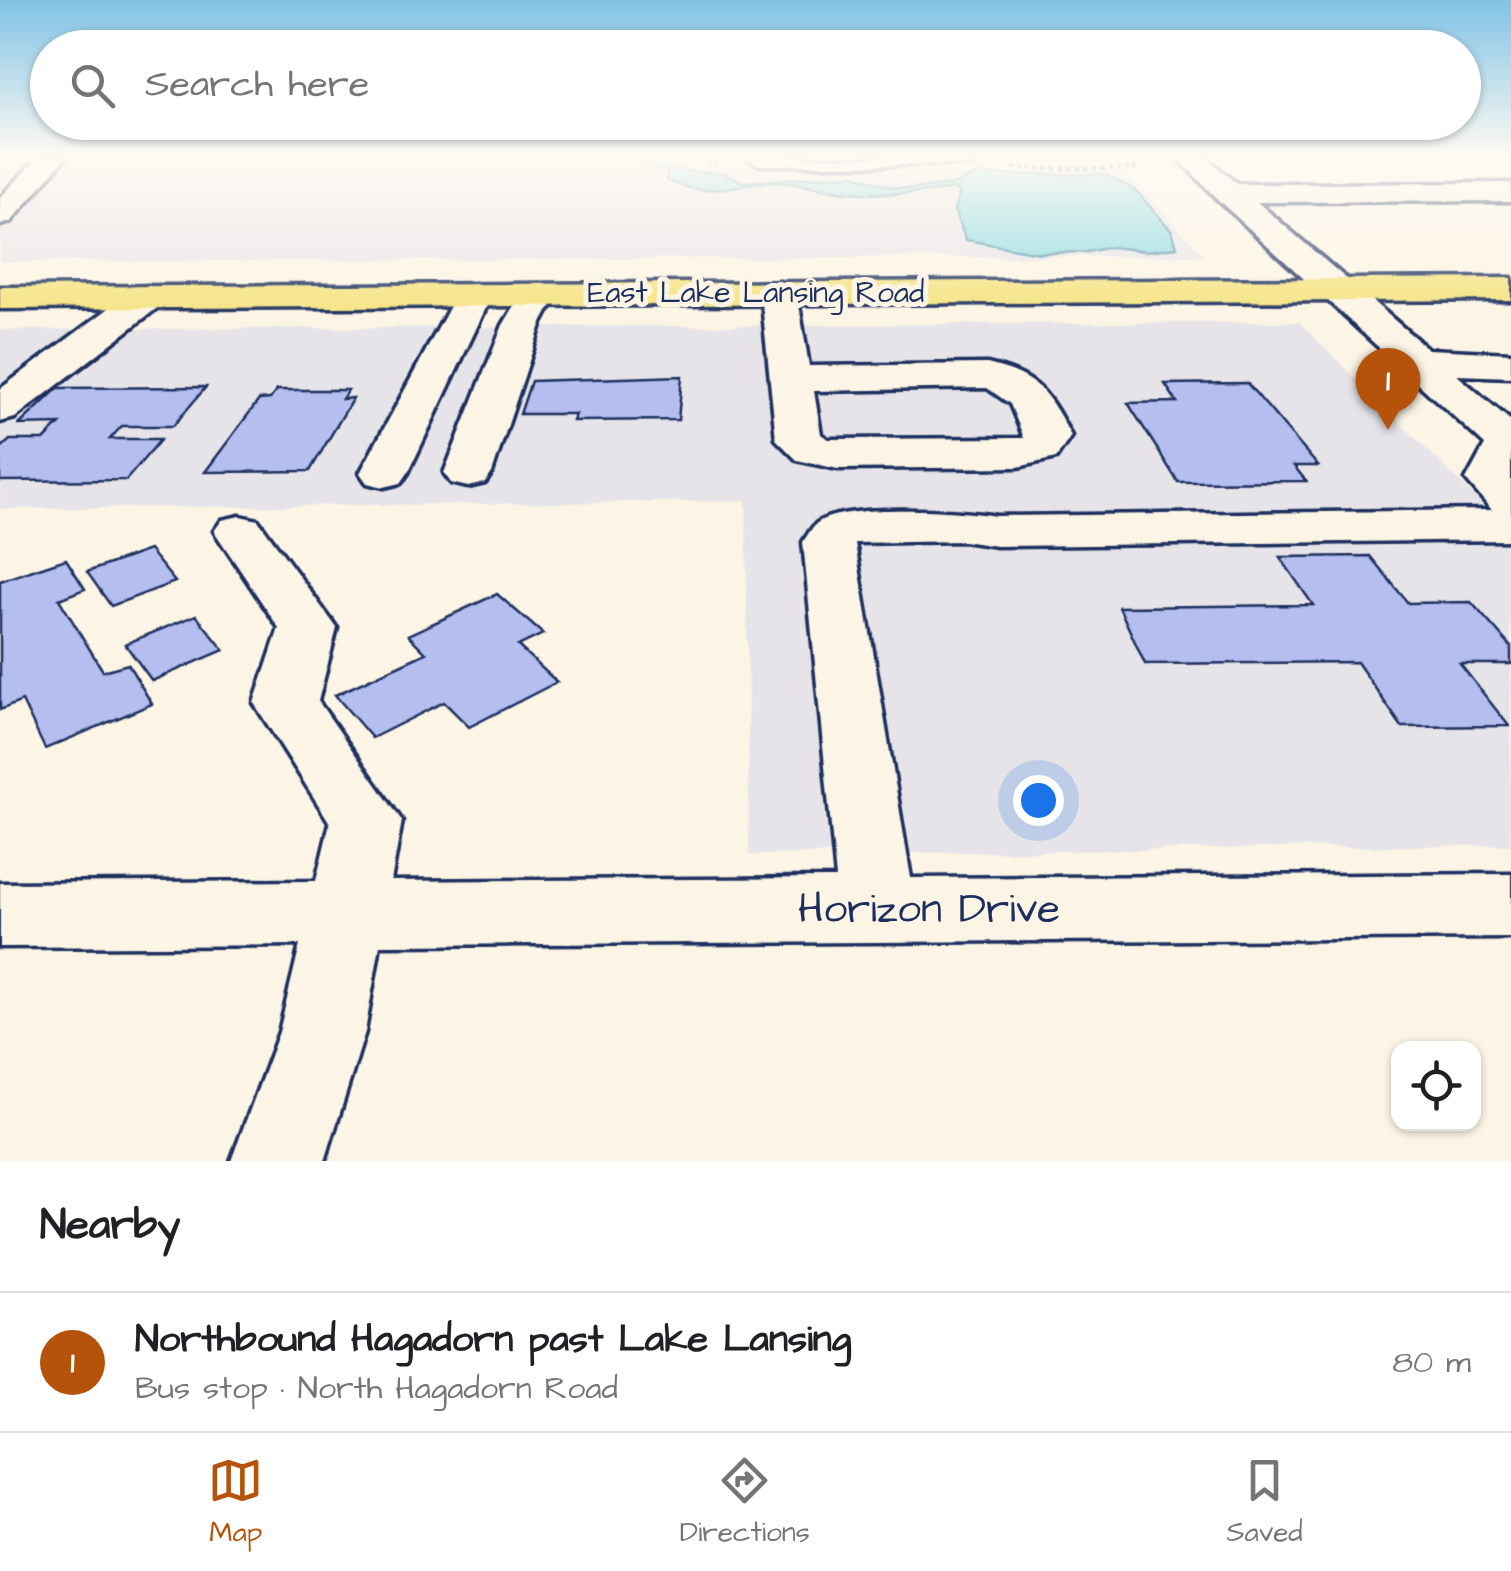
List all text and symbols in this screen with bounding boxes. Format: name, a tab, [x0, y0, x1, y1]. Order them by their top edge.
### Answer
search box	[30, 30, 1481, 140]
icon: search	[65, 58, 120, 113]
text: Search here	[145, 59, 369, 111]
street label: East Lake Lansing Road	[588, 272, 924, 315]
pin: 1	[1356, 348, 1420, 430]
your location	[1013, 775, 1064, 826]
street label: Horizon Drive	[798, 881, 1060, 939]
map controls	[1391, 1041, 1481, 1131]
button: locate	[1391, 1041, 1481, 1131]
text: Nearby	[40, 1197, 180, 1255]
text: Northbound Hagadorn past Lake Lansing	[135, 1314, 851, 1366]
text: 1	[70, 1340, 75, 1385]
text: 80 m	[1392, 1340, 1471, 1385]
text: Bus stop · North Hagadorn Road	[135, 1366, 618, 1411]
tab: Map	[208, 1453, 263, 1552]
tab: Directions	[680, 1453, 810, 1552]
tab: Saved	[1226, 1453, 1303, 1552]

